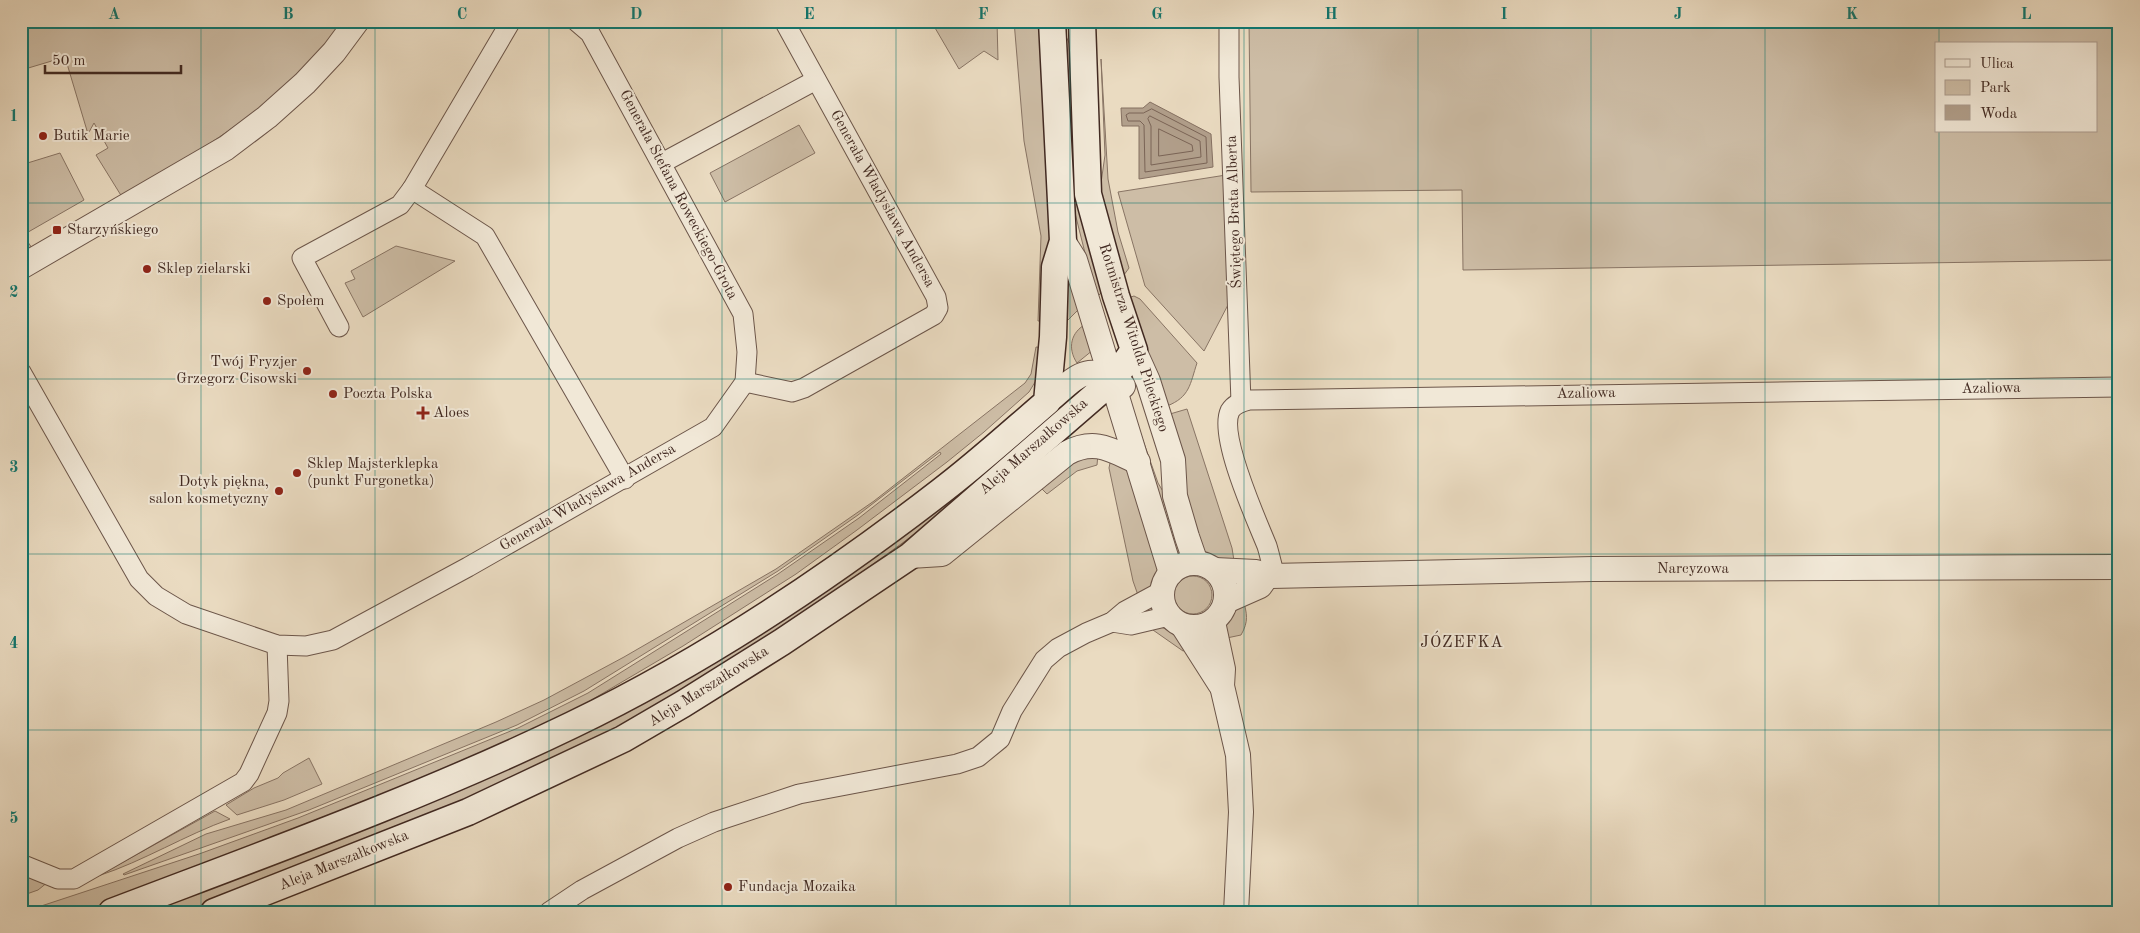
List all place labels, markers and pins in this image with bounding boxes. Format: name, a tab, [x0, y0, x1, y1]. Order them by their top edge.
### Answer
place label: Butik Marie	[53, 129, 130, 144]
marker: Butik Marie	[37, 130, 49, 142]
place label: Starzyńskiego	[67, 223, 159, 238]
marker: Starzyńskiego	[51, 224, 63, 236]
place label: Sklep zielarski	[157, 262, 251, 277]
marker: Sklep zielarski	[141, 263, 153, 275]
place label: Społem	[277, 294, 325, 309]
marker: Społem	[261, 295, 273, 307]
place label: Twój Fryzjer Grzegorz Cisowski	[176, 355, 297, 387]
marker: Twój Fryzjer Grzegorz Cisowski	[301, 365, 313, 377]
place label: Poczta Polska	[343, 387, 433, 402]
marker: Poczta Polska	[327, 388, 339, 400]
place label: Aloes	[433, 406, 469, 421]
marker: Aloes	[417, 407, 429, 419]
place label: Sklep Majsterklepka (punkt Furgonetka)	[307, 457, 439, 489]
marker: Sklep Majsterklepka (punkt Furgonetka)	[291, 467, 303, 479]
place label: Dotyk piękna, salon kosmetyczny	[149, 475, 269, 507]
marker: Dotyk piękna, salon kosmetyczny	[273, 485, 285, 497]
place label: Fundacja Mozaika	[738, 880, 856, 895]
marker: Fundacja Mozaika	[722, 881, 734, 893]

